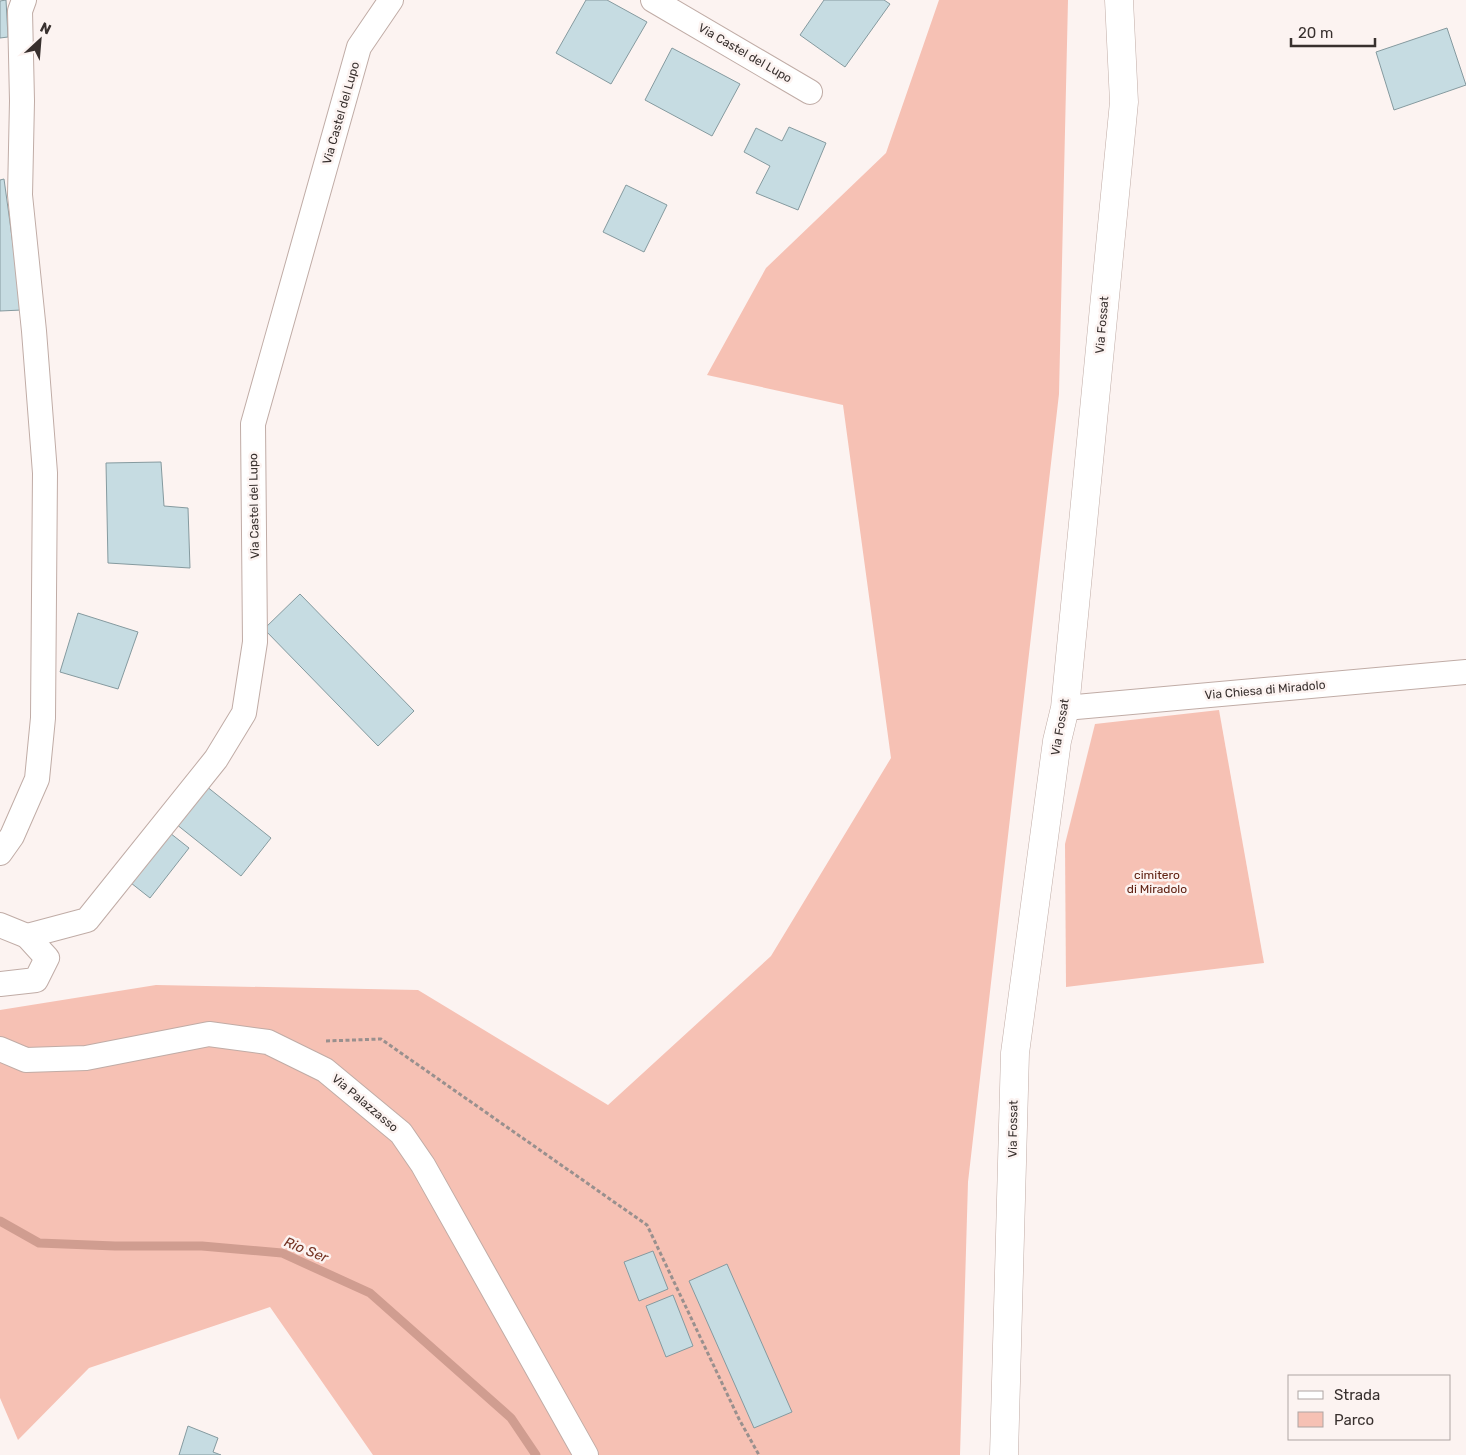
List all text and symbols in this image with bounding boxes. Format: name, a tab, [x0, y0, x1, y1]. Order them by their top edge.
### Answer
north arrow	[15, 15, 65, 65]
scale bar	[1291, 15, 1375, 47]
text: N	[37, 19, 54, 39]
street label: Via Castel del Lupo	[696, 20, 794, 86]
text: 20 m	[1298, 24, 1333, 42]
street label: Via Castel del Lupo	[320, 60, 362, 166]
street label: Via Fossat	[1093, 295, 1112, 354]
street label: Via Castel del Lupo	[246, 453, 262, 559]
street label: Via Chiesa di Miradolo	[1204, 678, 1326, 702]
street label: Via Fossat	[1048, 697, 1072, 757]
park label: cimitero di Miradolo	[1127, 868, 1187, 896]
street label: Via Palazzasso	[329, 1071, 401, 1135]
street label: Via Fossat	[1005, 1100, 1021, 1158]
water label: Rio Ser	[282, 1234, 331, 1267]
legend	[1288, 1375, 1451, 1440]
text: Strada	[1334, 1386, 1380, 1404]
text: Parco	[1334, 1411, 1374, 1429]

